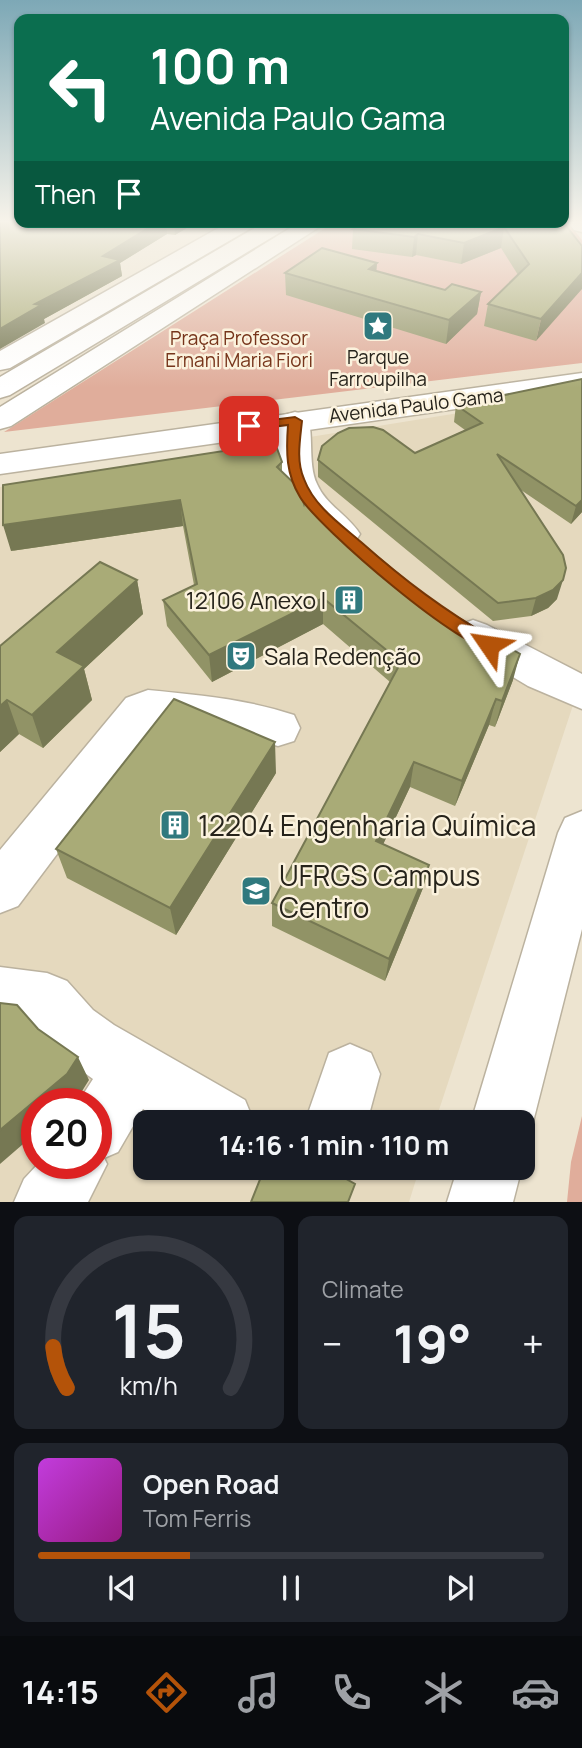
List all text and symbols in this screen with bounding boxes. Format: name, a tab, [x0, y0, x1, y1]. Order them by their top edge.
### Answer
text: 100 m	[150, 32, 290, 99]
icon: left	[35, 42, 126, 133]
text: Avenida Paulo Gama	[150, 96, 446, 140]
icon: arrive	[110, 175, 148, 213]
text: Then	[35, 176, 96, 212]
place icon: Parque Farroupilha	[361, 309, 395, 343]
park label: Praça Professor Ernani Maria Fiori	[165, 325, 313, 373]
place label: Parque Farroupilha	[329, 344, 427, 392]
street label: Avenida Paulo Gama	[327, 381, 505, 429]
pin	[219, 396, 279, 456]
icon: arrive	[230, 407, 268, 445]
building icon: 12106 Anexo I	[332, 583, 366, 617]
place label: 12106 Anexo I	[186, 584, 326, 616]
position arrow	[452, 608, 526, 682]
theatre icon: Sala Redenção	[224, 639, 258, 673]
place label: Sala Redenção	[264, 640, 421, 672]
place label: 12204 Engenharia Química	[198, 806, 536, 844]
building icon: 12204 Engenharia Química	[158, 808, 192, 842]
place label: UFRGS Campus Centro	[279, 856, 480, 926]
school or university icon: UFRGS Campus Centro	[239, 874, 273, 908]
speed limit sign: 20	[21, 1088, 112, 1179]
text: 14:16 · 1 min · 110 m	[219, 1127, 449, 1163]
text: Climate	[322, 1273, 404, 1305]
text: 15	[112, 1281, 186, 1381]
text: 19°	[393, 1308, 472, 1379]
text: −	[322, 1317, 343, 1369]
text: +	[522, 1317, 544, 1369]
text: km/h	[120, 1368, 178, 1403]
text: Open Road	[143, 1466, 279, 1502]
text: Tom Ferris	[143, 1502, 251, 1534]
icon: previous	[103, 1569, 141, 1607]
icon: pause	[272, 1569, 310, 1607]
icon: next	[441, 1569, 479, 1607]
icon: directions	[142, 1668, 191, 1717]
icon: music	[234, 1668, 283, 1717]
icon: phone	[327, 1668, 376, 1717]
icon: climate	[419, 1668, 468, 1717]
icon: car	[511, 1668, 560, 1717]
text: 14:15	[22, 1670, 99, 1714]

